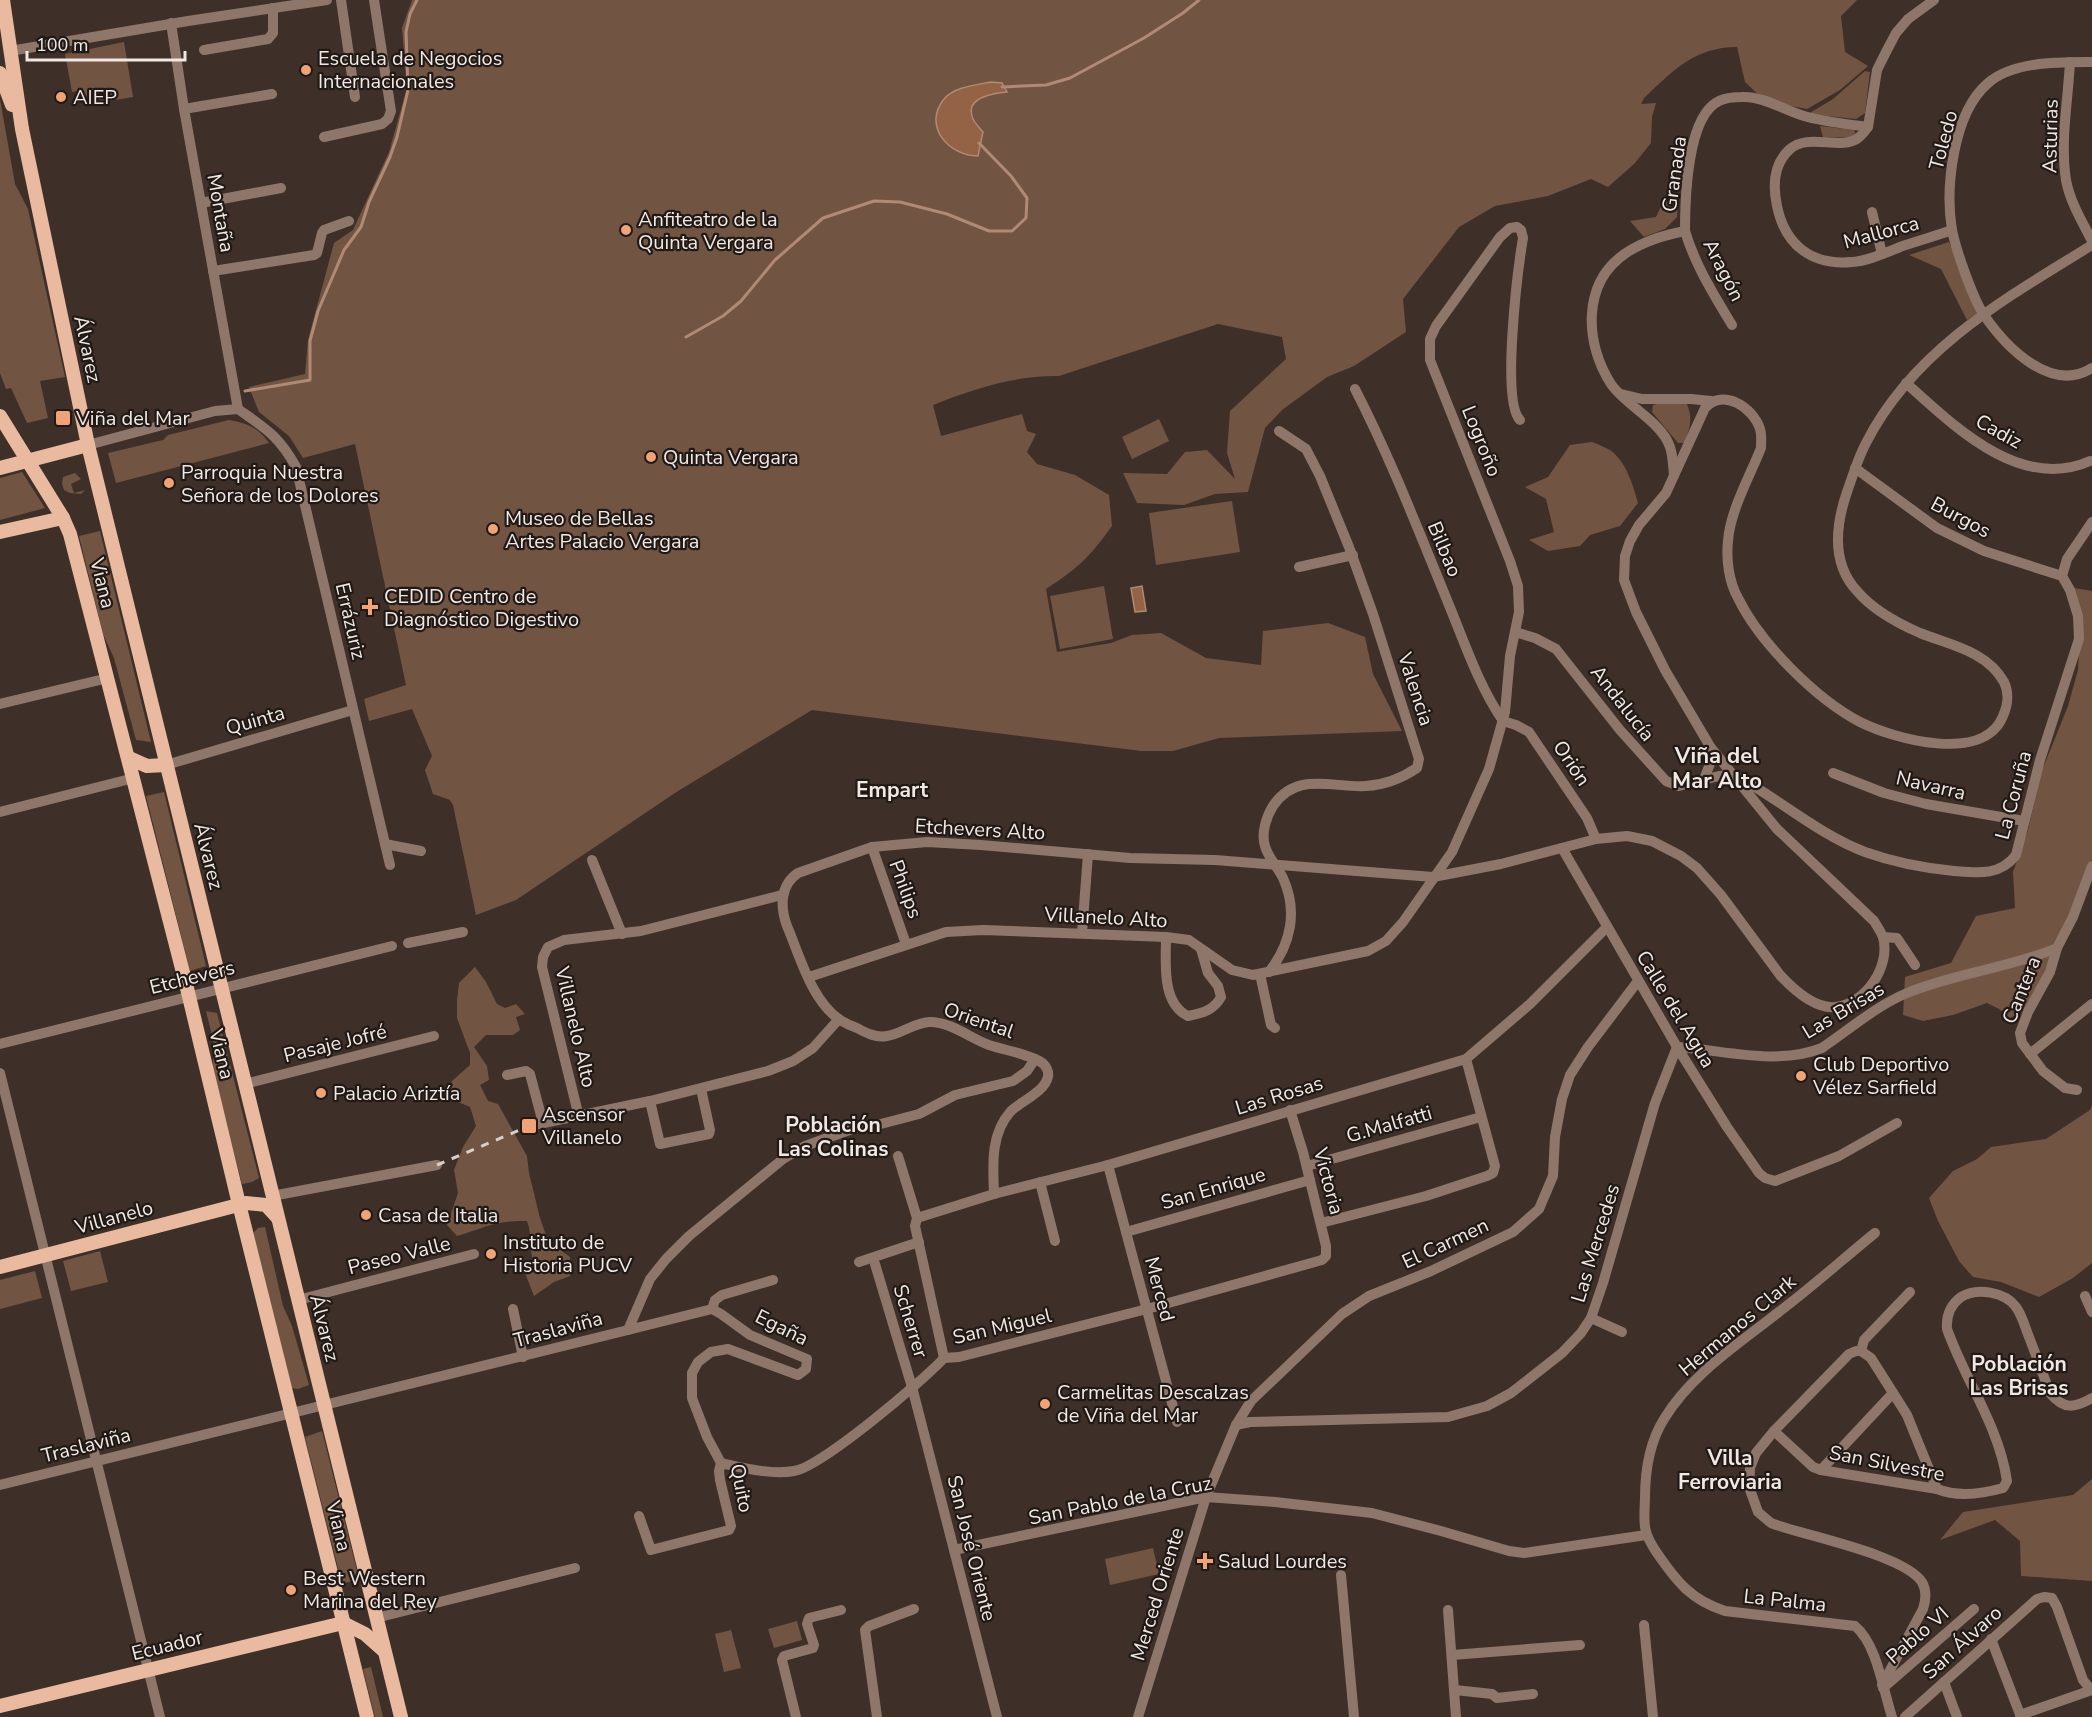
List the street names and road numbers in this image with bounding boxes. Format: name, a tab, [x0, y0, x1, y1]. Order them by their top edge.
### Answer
street label: Asturias	[2036, 99, 2065, 173]
street label: Toledo	[1923, 107, 1964, 173]
street label: Granada	[1656, 134, 1693, 214]
street label: Montaña	[200, 172, 241, 254]
street label: Mallorca	[1840, 209, 1922, 256]
street label: Aragón	[1696, 234, 1751, 306]
street label: Álvarez	[67, 313, 108, 385]
street label: Logroño	[1455, 402, 1508, 481]
street label: Cadiz	[1971, 408, 2027, 455]
street label: Burgos	[1926, 490, 1995, 544]
street label: Bilbao	[1421, 517, 1468, 581]
street label: Viana	[83, 554, 122, 611]
street label: Errázuriz	[329, 580, 372, 662]
street label: Valencia	[1391, 648, 1440, 729]
street label: Andalucía	[1584, 660, 1661, 747]
street label: Quinta	[222, 699, 288, 742]
street label: Orión	[1547, 735, 1597, 791]
street label: La Coruña	[1989, 748, 2038, 842]
street label: Navarra	[1893, 764, 1968, 807]
street label: Etchevers Alto	[914, 813, 1046, 846]
street label: Álvarez	[187, 820, 230, 892]
street label: Philips	[882, 856, 929, 922]
street label: Villanelo Alto	[1043, 901, 1168, 934]
street label: Calle del Agua	[1630, 945, 1721, 1073]
street label: Cantera	[1996, 953, 2047, 1028]
street label: Etchevers	[147, 954, 238, 1001]
street label: Villanelo Alto	[548, 963, 603, 1090]
street label: Las Brisas	[1797, 975, 1889, 1046]
street label: Oriental	[940, 996, 1018, 1045]
street label: Pasaje Jofré	[281, 1018, 389, 1069]
street label: Viana	[202, 1025, 241, 1082]
street label: Las Rosas	[1232, 1069, 1326, 1122]
street label: G.Malfatti	[1343, 1099, 1435, 1150]
street label: Victoria	[1306, 1144, 1350, 1218]
street label: San Enrique	[1158, 1161, 1269, 1216]
street label: Las Mercedes	[1565, 1181, 1626, 1306]
street label: Villanelo	[71, 1194, 156, 1241]
street label: El Carmen	[1397, 1212, 1493, 1275]
street label: Paseo Valle	[345, 1230, 453, 1281]
street label: Merced	[1138, 1254, 1181, 1325]
street label: Hermanos Clark	[1673, 1268, 1802, 1382]
street label: Scherrer	[887, 1281, 934, 1361]
street label: Álvarez	[303, 1292, 346, 1364]
street label: San Miguel	[950, 1302, 1054, 1351]
street label: Egaña	[751, 1303, 813, 1352]
street label: Traslaviña	[511, 1305, 606, 1354]
street label: Traslaviña	[39, 1421, 134, 1470]
street label: San Silvestre	[1827, 1439, 1947, 1488]
street label: Quito	[724, 1461, 759, 1515]
street label: San Pablo de la Cruz	[1026, 1469, 1214, 1531]
street label: San José Oriente	[940, 1473, 1003, 1624]
street label: Viana	[319, 1497, 358, 1554]
street label: Merced Oriente	[1124, 1524, 1191, 1664]
street label: La Palma	[1742, 1583, 1828, 1618]
street label: San Álvaro	[1917, 1599, 2008, 1685]
street label: Pablo VI	[1880, 1600, 1955, 1670]
street label: Ecuador	[129, 1624, 206, 1667]

